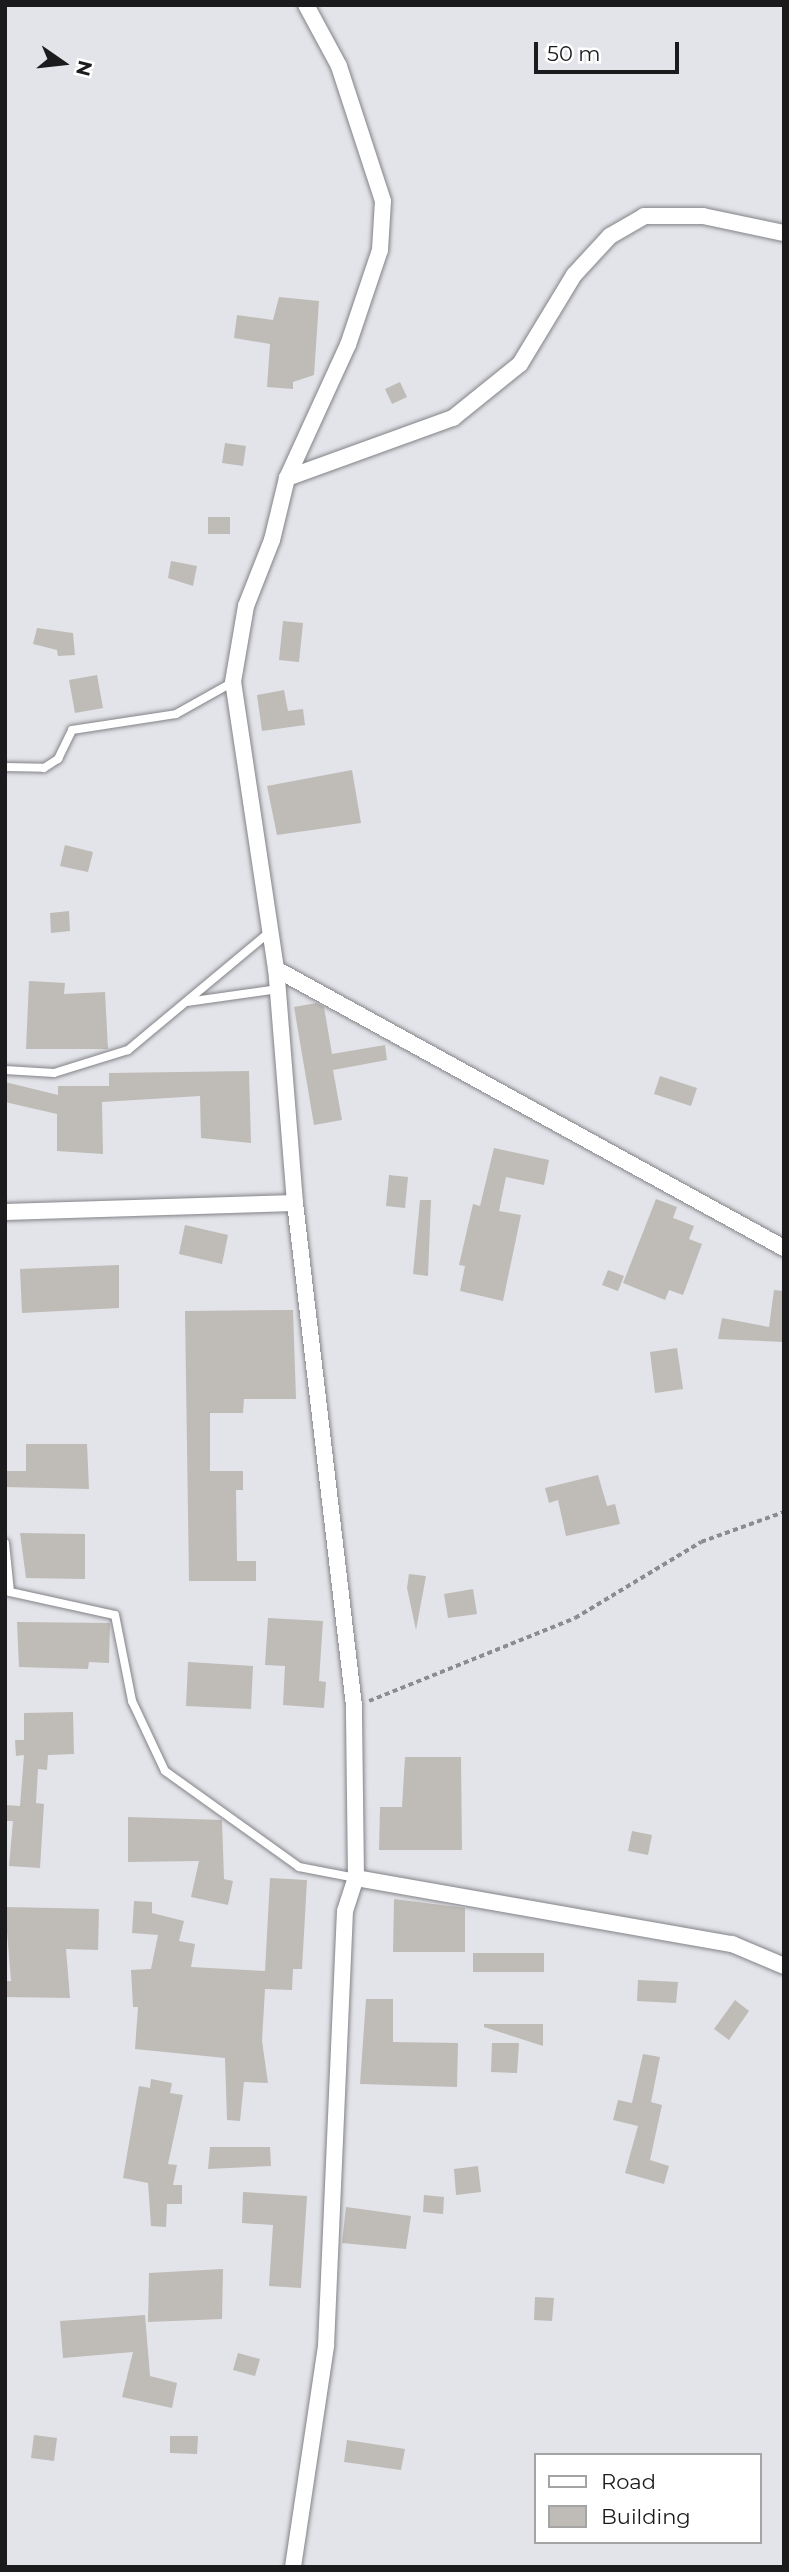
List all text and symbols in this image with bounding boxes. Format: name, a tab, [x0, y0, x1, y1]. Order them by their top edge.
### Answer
north arrow	[28, 28, 98, 98]
scale bar	[537, 28, 682, 72]
text: 50 m	[547, 41, 601, 66]
text: N	[71, 58, 97, 78]
legend	[534, 2453, 761, 2544]
text: Road	[601, 2469, 656, 2494]
text: Building	[601, 2504, 691, 2529]

